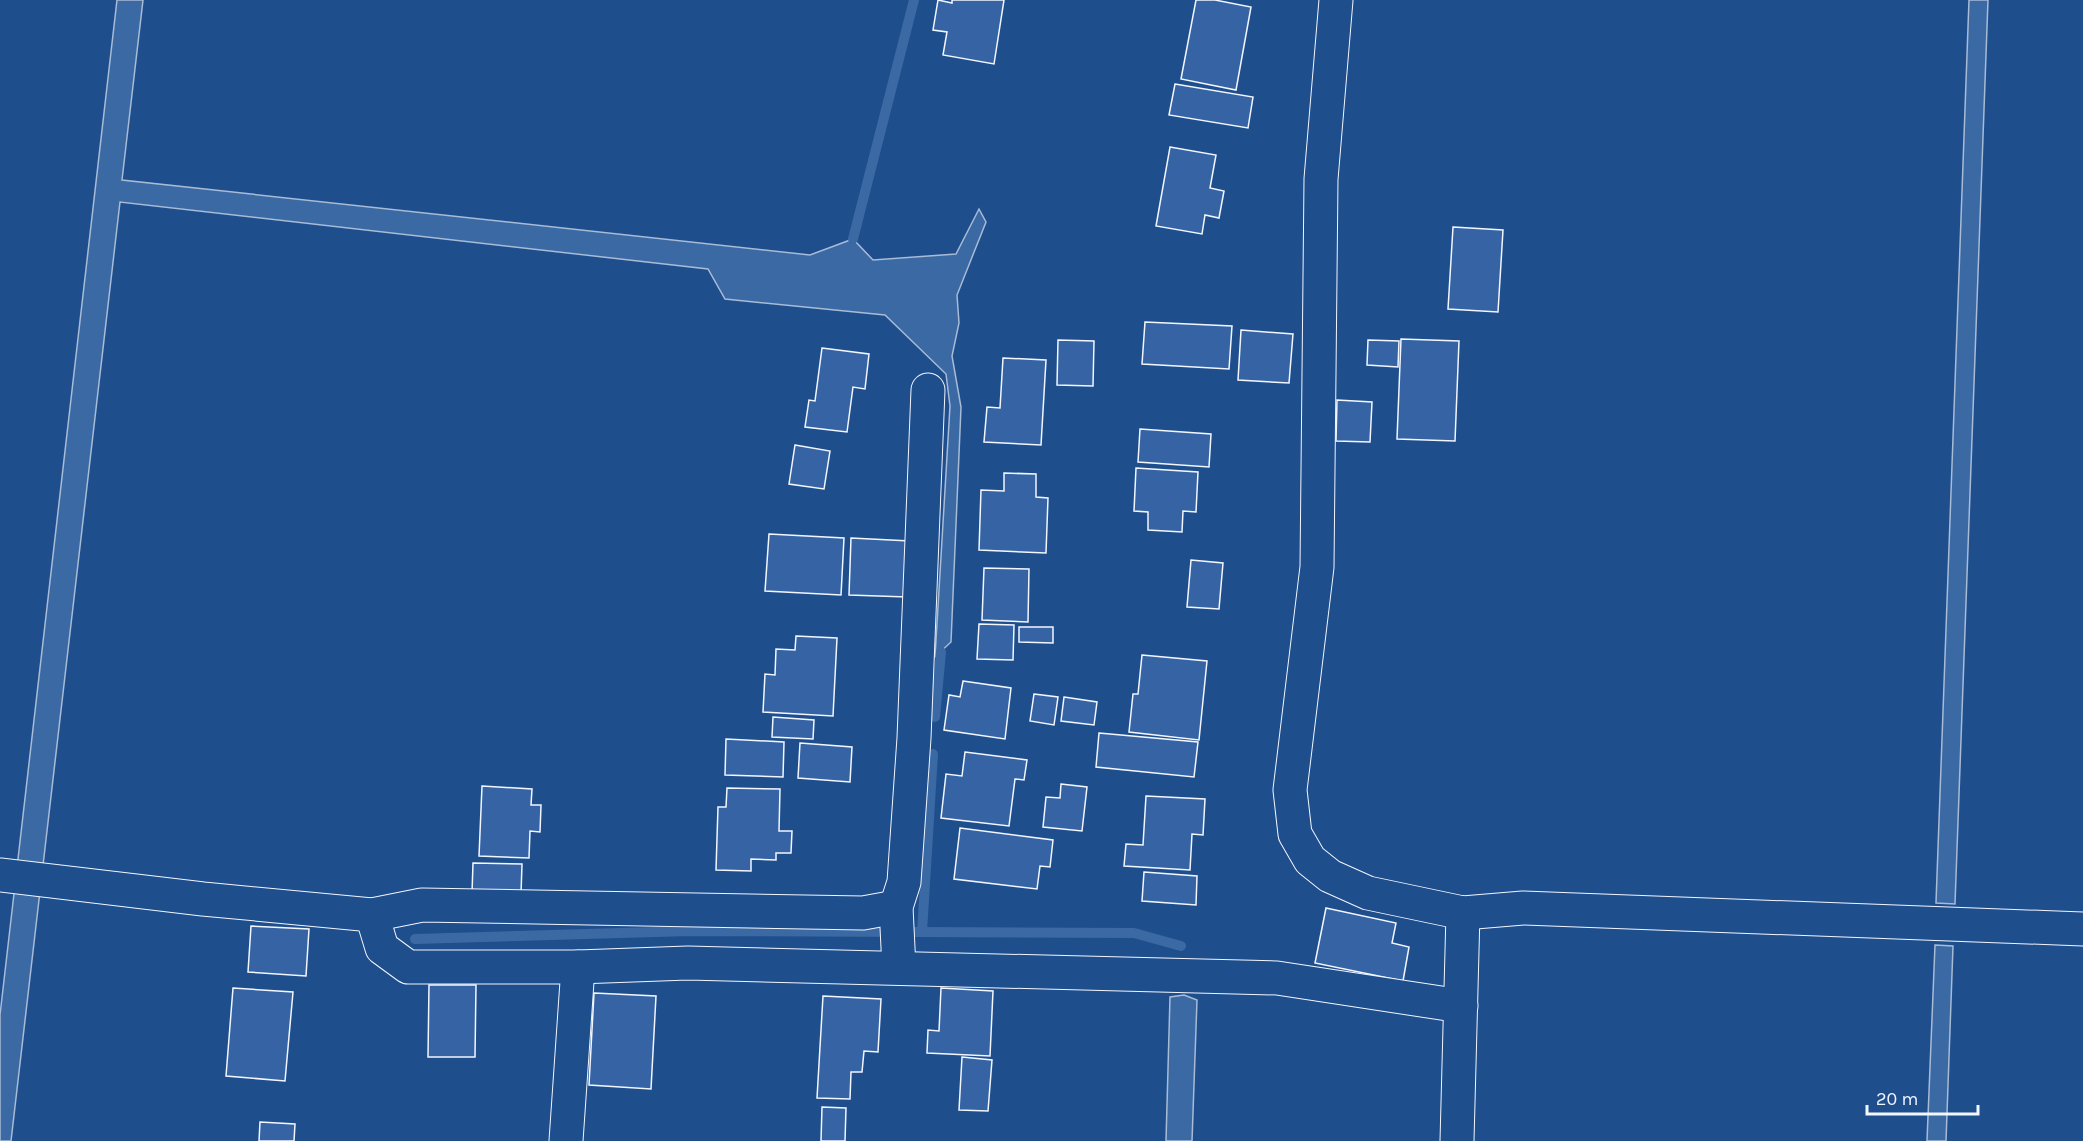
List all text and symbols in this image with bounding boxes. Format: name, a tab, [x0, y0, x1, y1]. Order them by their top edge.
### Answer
scale bar	[1867, 1078, 1978, 1116]
text: 20 m	[1876, 1088, 1918, 1110]

